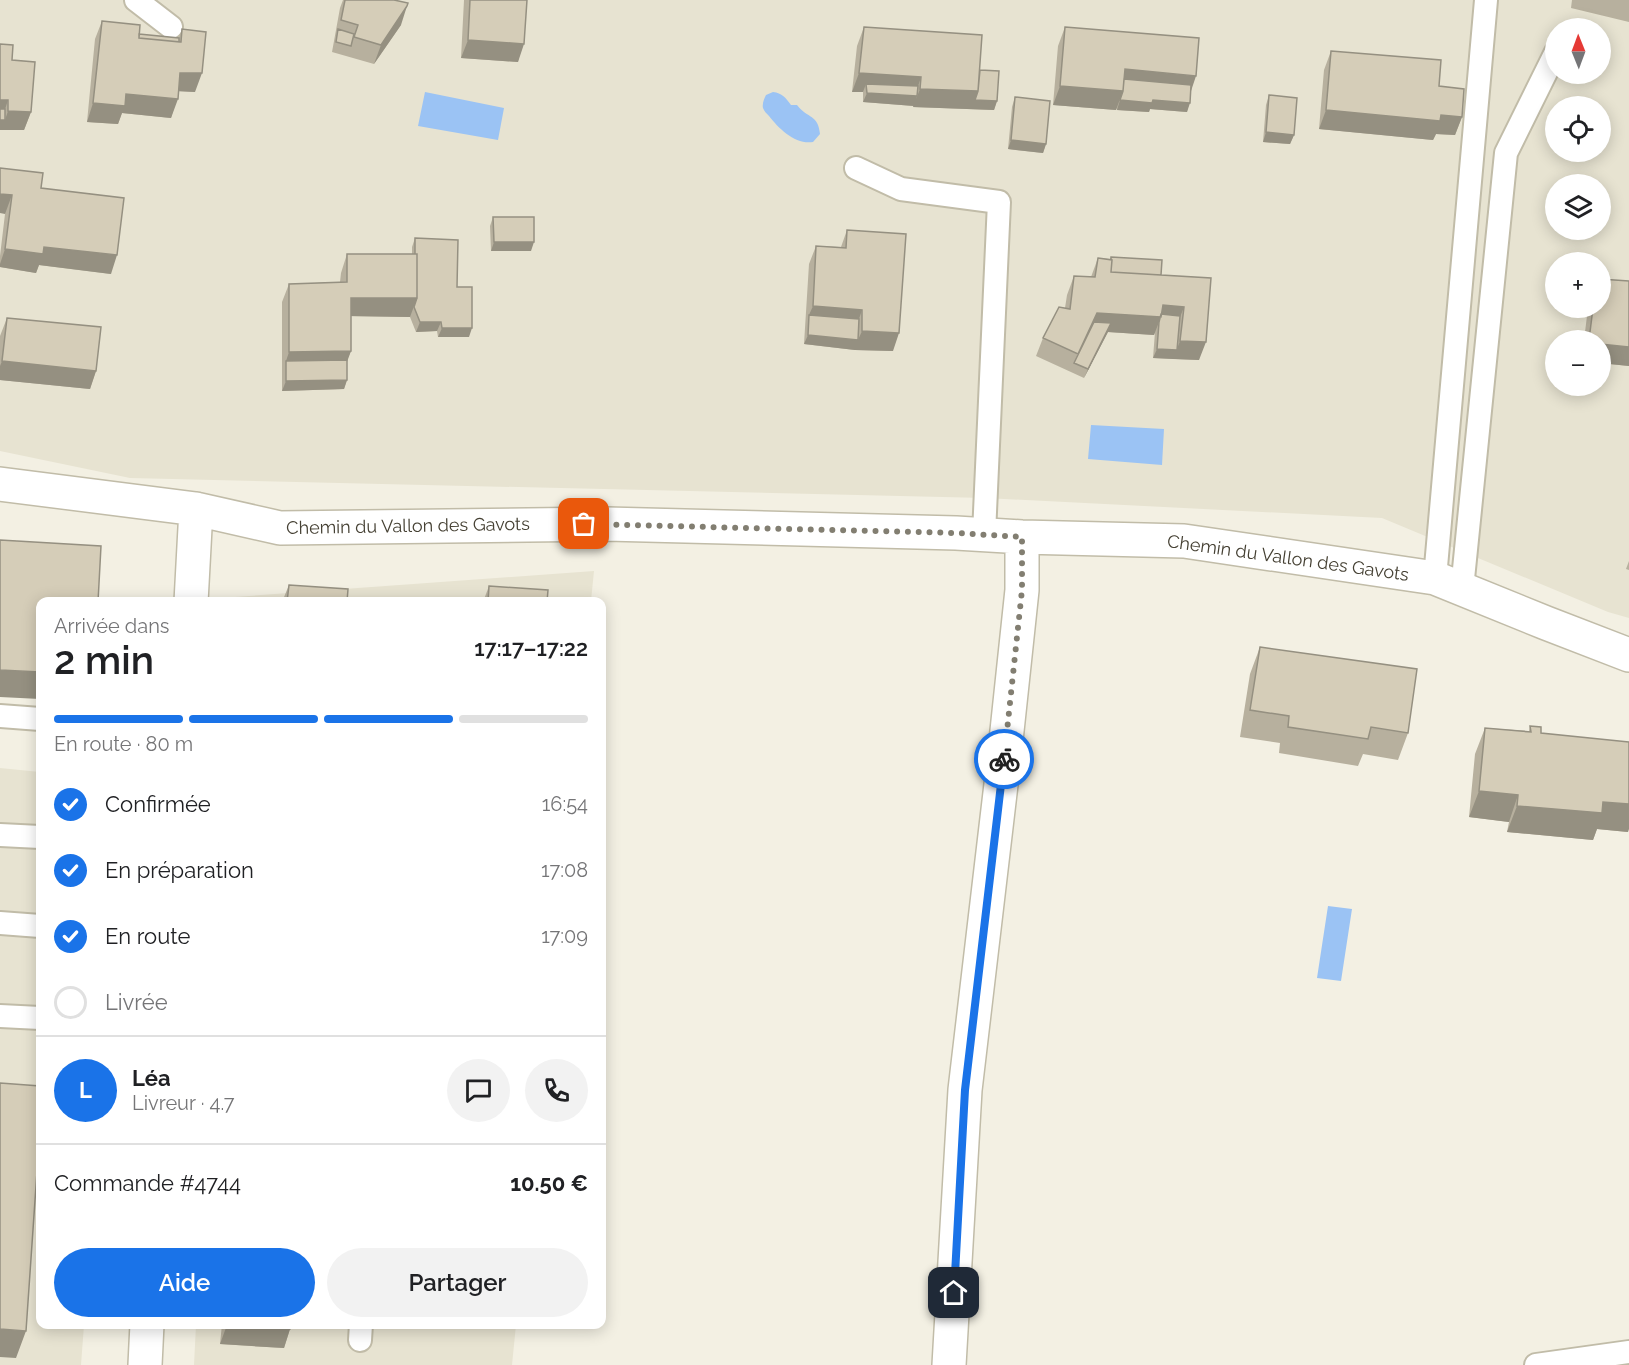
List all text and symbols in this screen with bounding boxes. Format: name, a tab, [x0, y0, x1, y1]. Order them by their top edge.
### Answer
north arrow	[1545, 18, 1611, 84]
map controls	[1545, 18, 1611, 396]
button: locate	[1545, 96, 1611, 162]
button: layers	[1545, 174, 1611, 240]
button: +	[1545, 252, 1611, 318]
button: −	[1545, 330, 1611, 396]
pin	[558, 498, 609, 549]
icon: bag	[567, 507, 600, 540]
street label: Chemin du Vallon des Gavots	[286, 513, 530, 538]
street label: Chemin du Vallon des Gavots	[1166, 530, 1410, 585]
text: Arrivée dans	[54, 614, 169, 638]
text: 17:17–17:22	[474, 635, 588, 661]
text: 2 min	[54, 637, 154, 683]
courier	[974, 729, 1034, 789]
text: En route · 80 m	[54, 732, 193, 756]
icon: bike	[988, 743, 1021, 776]
icon: check	[54, 788, 87, 821]
text: Confirmée	[105, 791, 211, 817]
text: 16:54	[542, 792, 588, 816]
icon: check	[54, 854, 87, 887]
text: En préparation	[105, 857, 254, 883]
text: 17:08	[541, 858, 588, 882]
icon: check	[54, 920, 87, 953]
text: En route	[105, 923, 190, 949]
text: 17:09	[541, 924, 588, 948]
text: Livrée	[105, 989, 168, 1015]
button: chat	[447, 1059, 510, 1122]
button: phone	[525, 1059, 588, 1122]
text: Léa	[132, 1065, 171, 1091]
text: L	[79, 1077, 92, 1103]
text: Livreur · 4.7	[132, 1091, 234, 1115]
text: Commande #4744	[54, 1170, 241, 1196]
text: 10.50 €	[510, 1170, 588, 1196]
button: Aide	[54, 1248, 315, 1317]
button: Partager	[327, 1248, 588, 1317]
pin	[928, 1267, 979, 1318]
icon: home	[937, 1276, 970, 1309]

